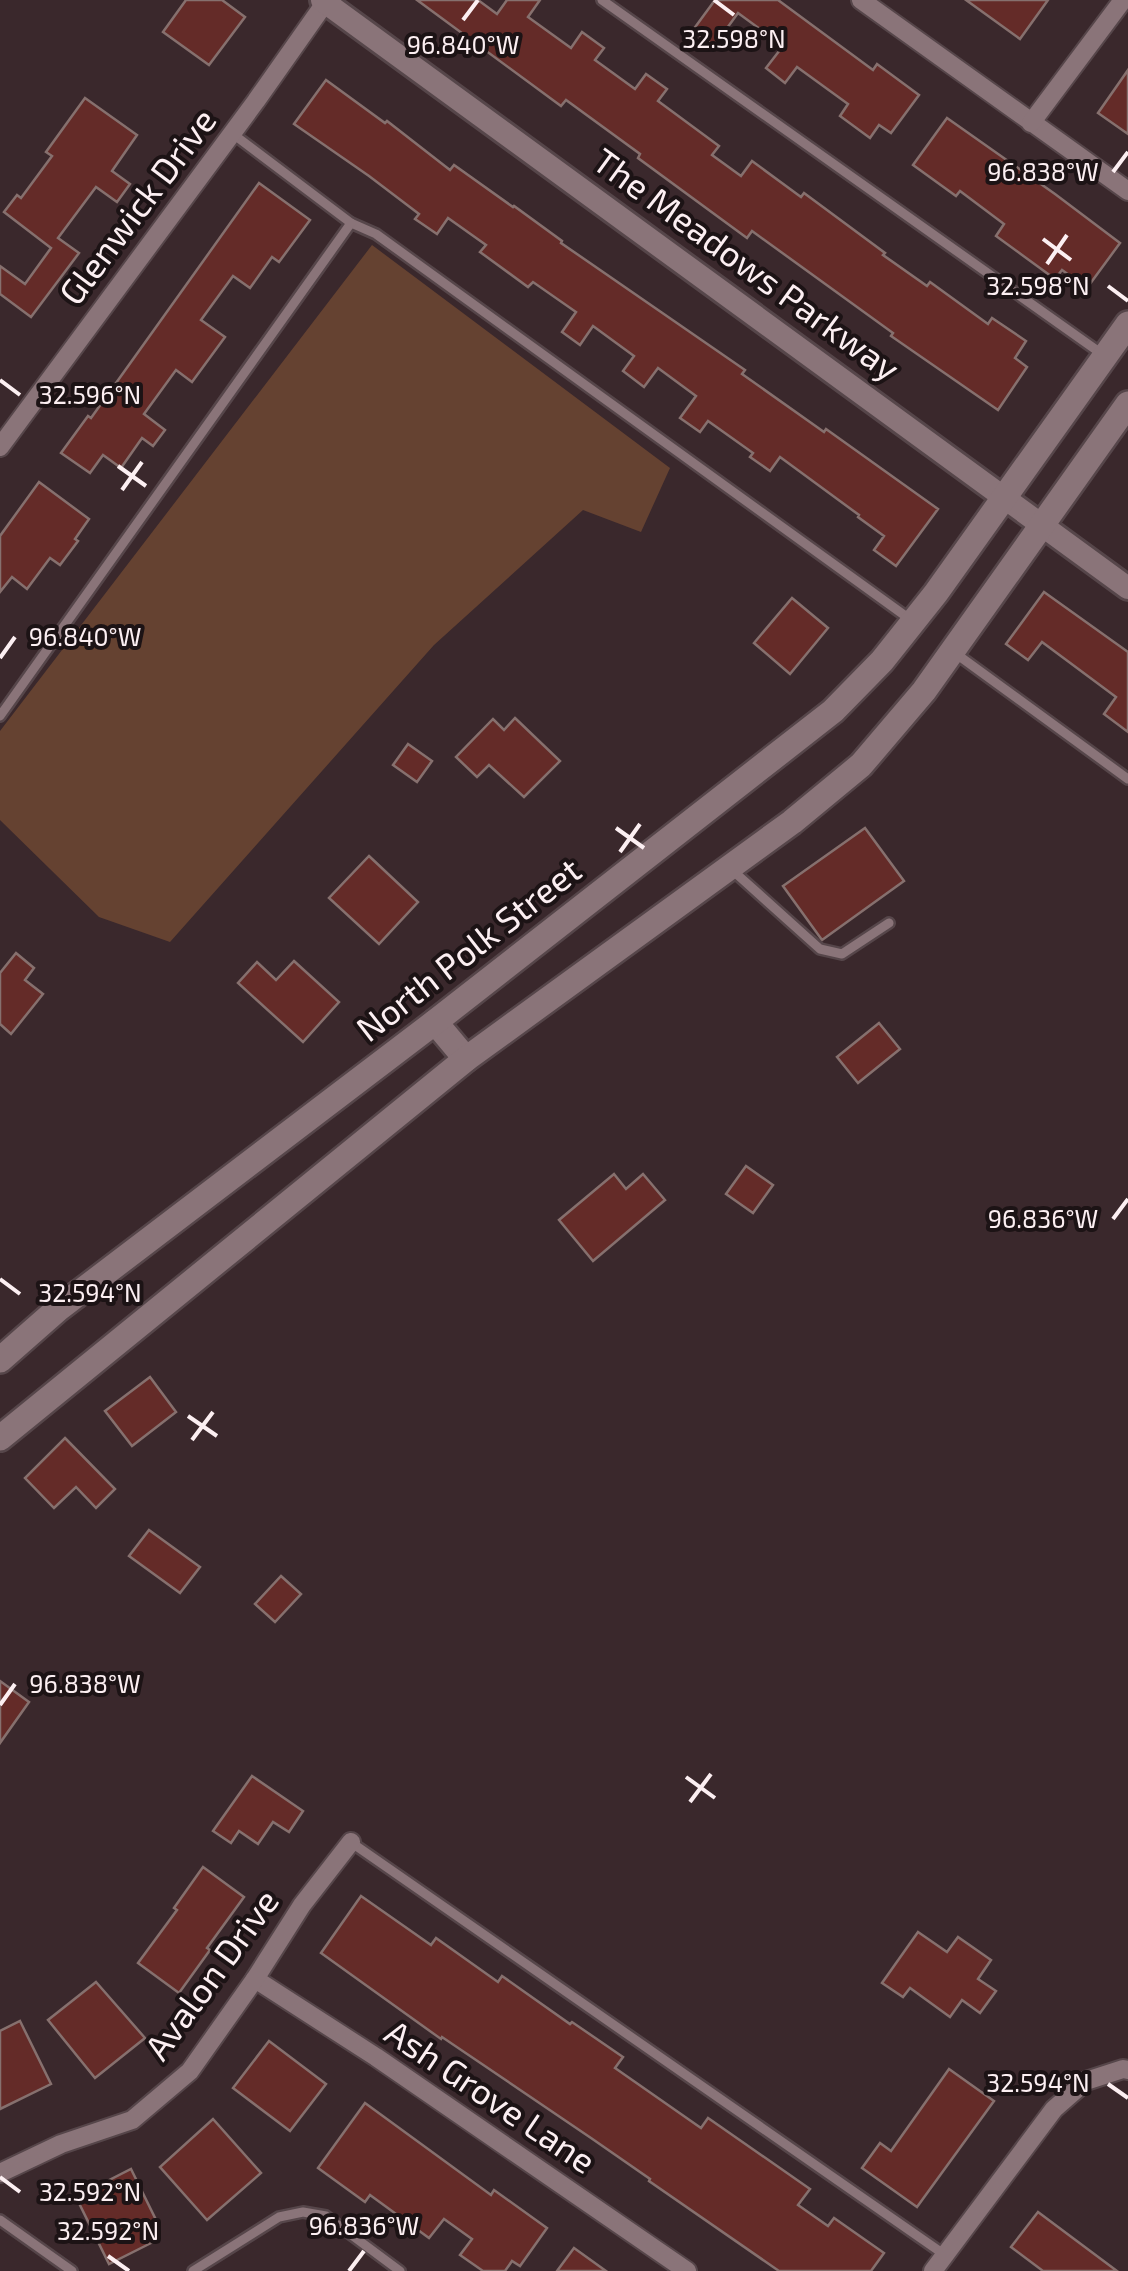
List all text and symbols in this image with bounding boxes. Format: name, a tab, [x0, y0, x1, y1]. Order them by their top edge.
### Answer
text: 32.598°N	[682, 23, 786, 53]
text: 96.840°W	[407, 29, 519, 59]
street label: Glenwick Drive	[49, 100, 224, 312]
street label: The Meadows Parkway	[586, 138, 908, 389]
text: 96.838°W	[987, 156, 1099, 186]
text: 32.598°N	[986, 270, 1090, 300]
text: 32.596°N	[39, 379, 141, 409]
text: 96.840°W	[29, 621, 141, 651]
street label: North Polk Street	[347, 848, 588, 1049]
text: 96.836°W	[988, 1203, 1098, 1233]
text: 32.594°N	[38, 1277, 142, 1307]
text: 96.838°W	[29, 1668, 141, 1698]
street label: Avalon Drive	[135, 1881, 286, 2067]
street label: Ash Grove Lane	[378, 2010, 604, 2181]
text: 32.594°N	[986, 2067, 1090, 2097]
text: 32.592°N	[39, 2176, 141, 2206]
text: 96.836°W	[309, 2210, 419, 2240]
text: 32.592°N	[57, 2215, 159, 2245]

